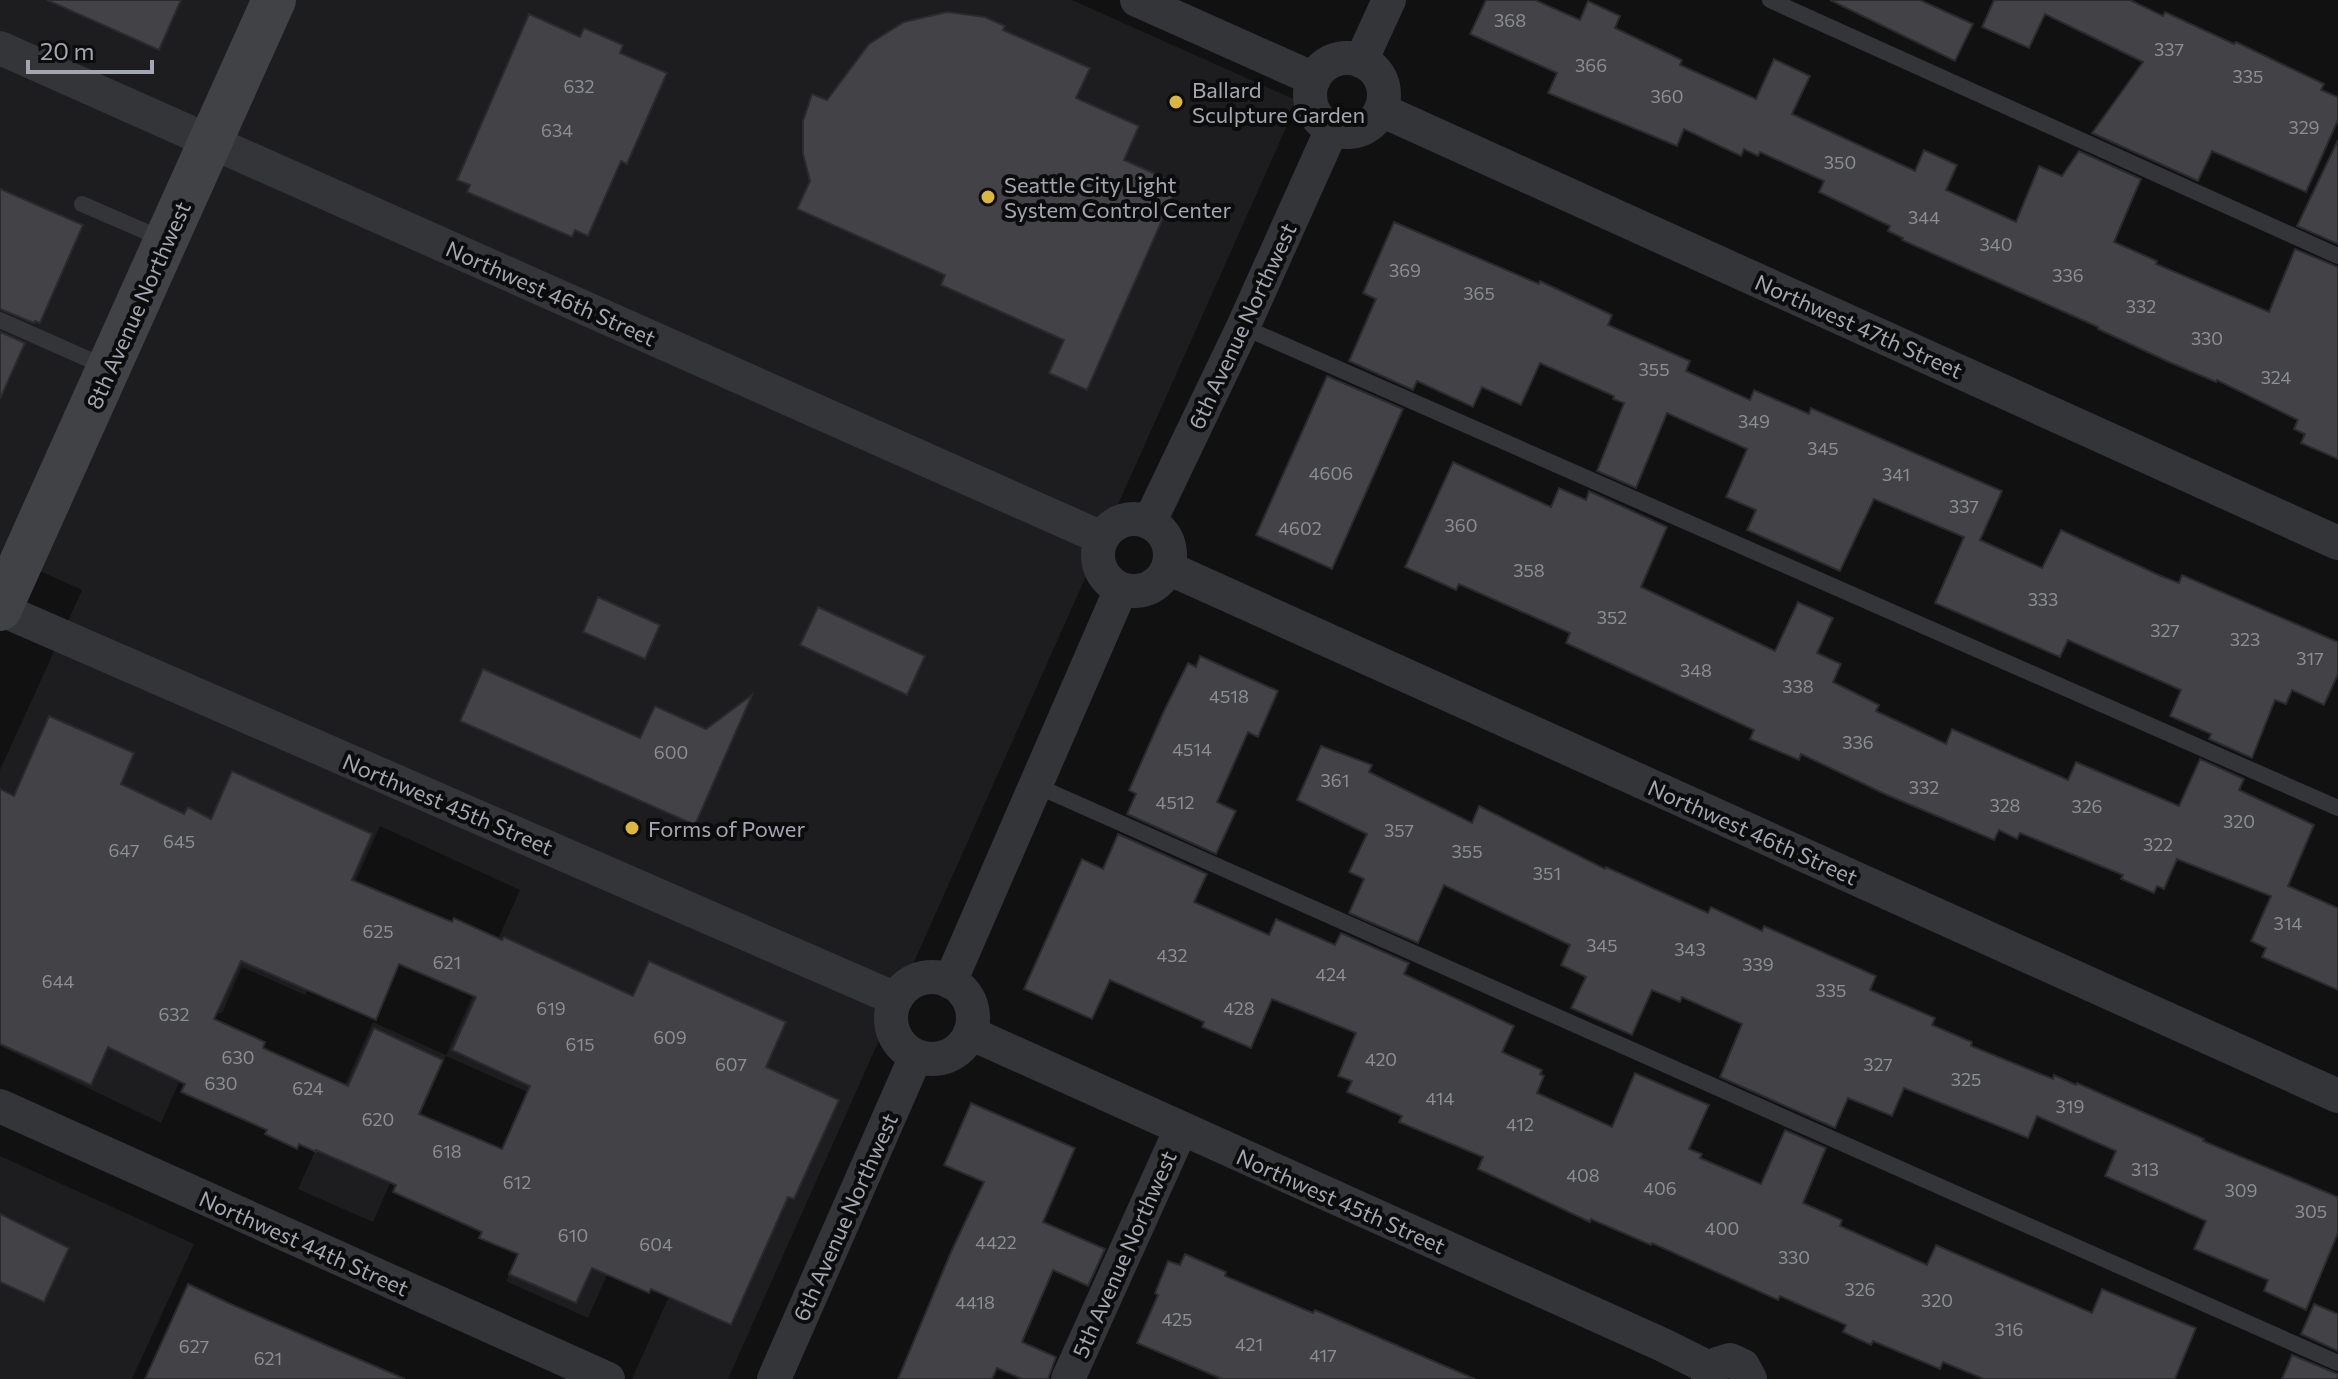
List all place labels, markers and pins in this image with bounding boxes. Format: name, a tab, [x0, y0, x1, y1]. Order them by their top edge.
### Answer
place label: Ballard Sculpture Garden	[1192, 76, 1365, 128]
marker: Ballard Sculpture Garden	[1167, 93, 1185, 111]
place label: Seattle City Light System Control Center	[1004, 171, 1231, 223]
marker: Seattle City Light System Control Center	[979, 188, 997, 206]
place label: Forms of Power	[648, 815, 805, 842]
marker: Forms of Power	[623, 819, 641, 837]

